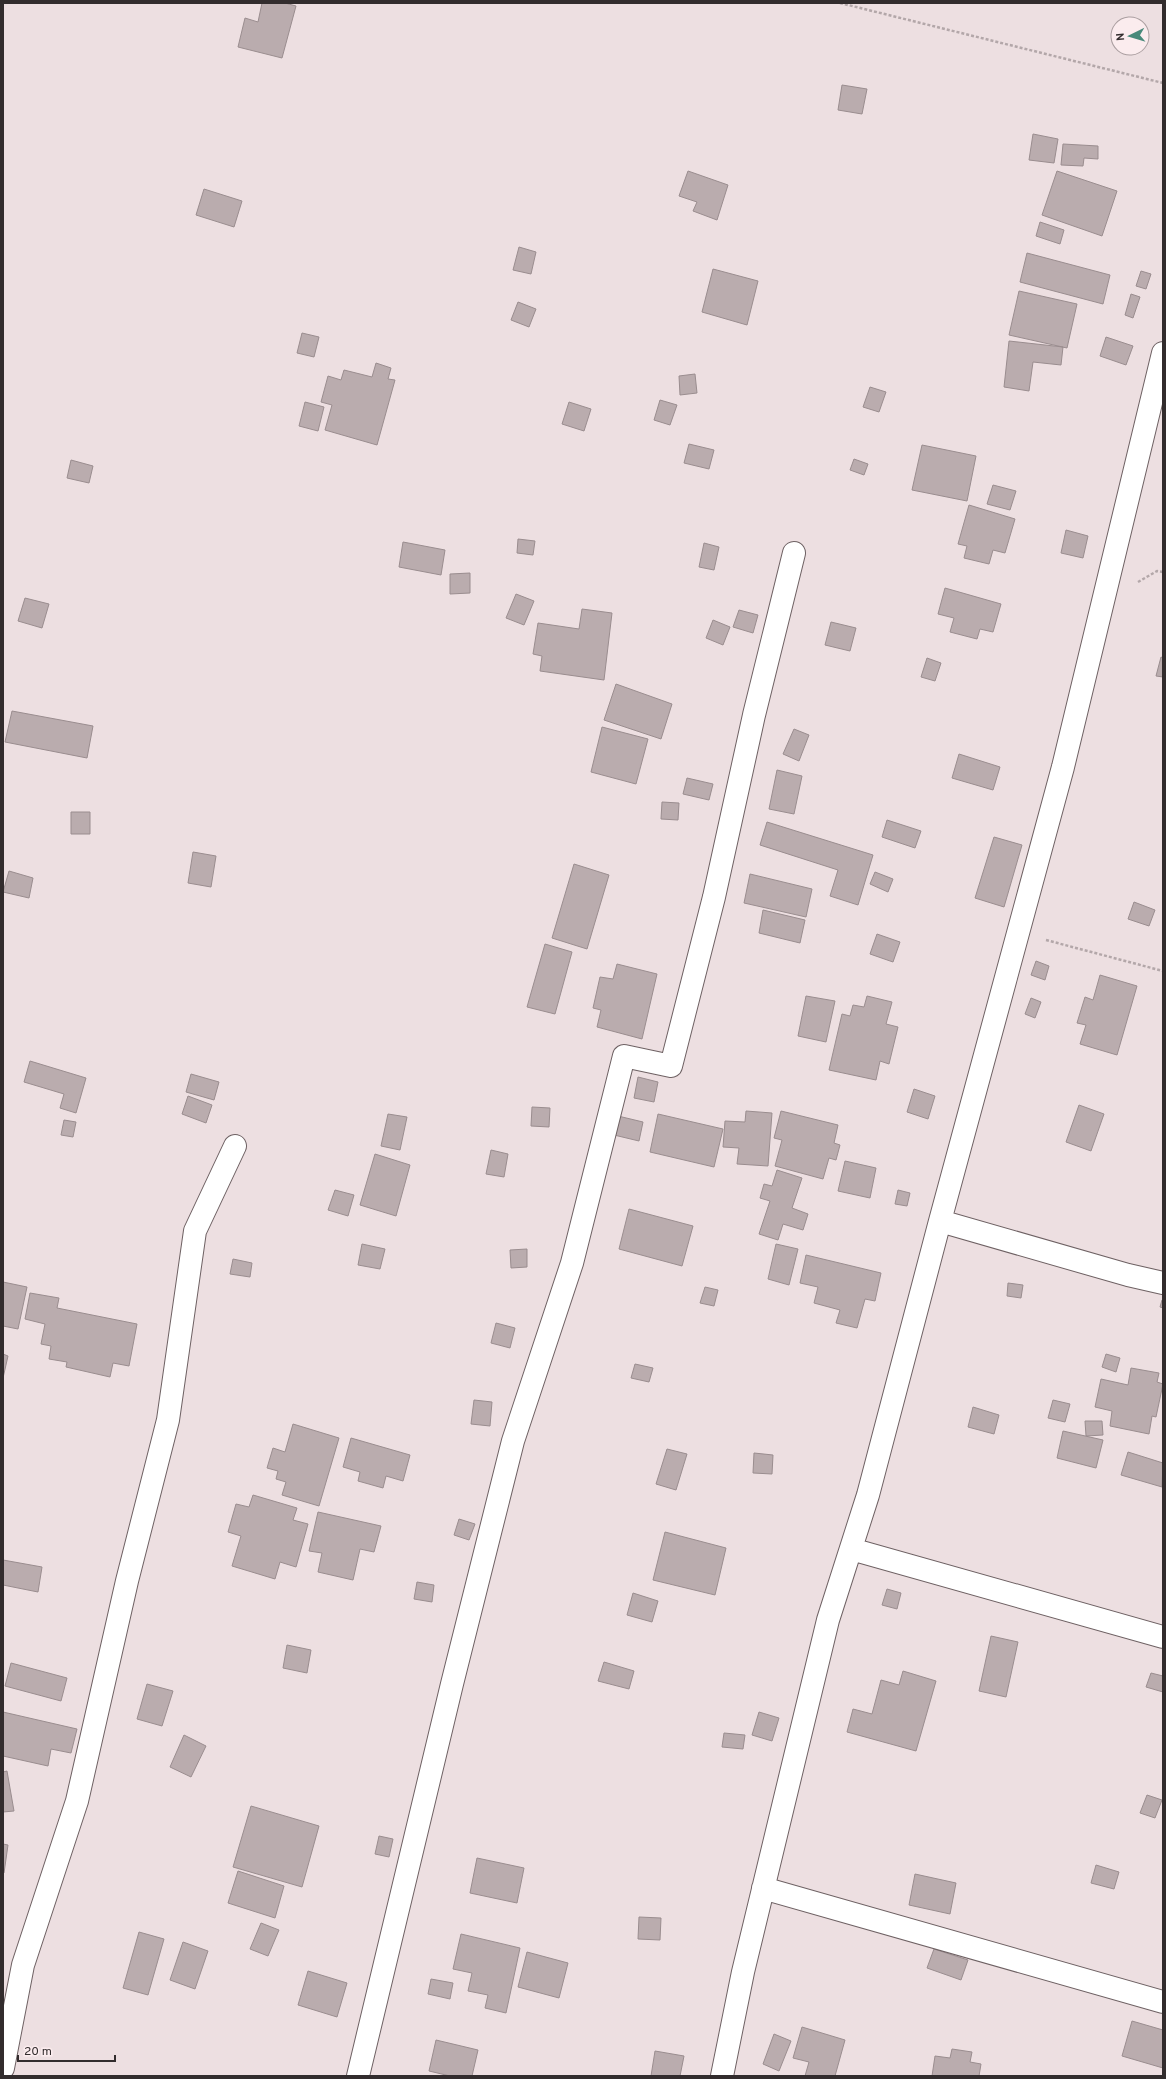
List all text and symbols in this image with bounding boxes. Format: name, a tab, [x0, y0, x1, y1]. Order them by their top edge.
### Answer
north arrow	[1110, 16, 1150, 56]
text: N	[1114, 32, 1128, 41]
scale bar	[18, 2037, 115, 2063]
text: 20 m	[24, 2044, 52, 2060]

